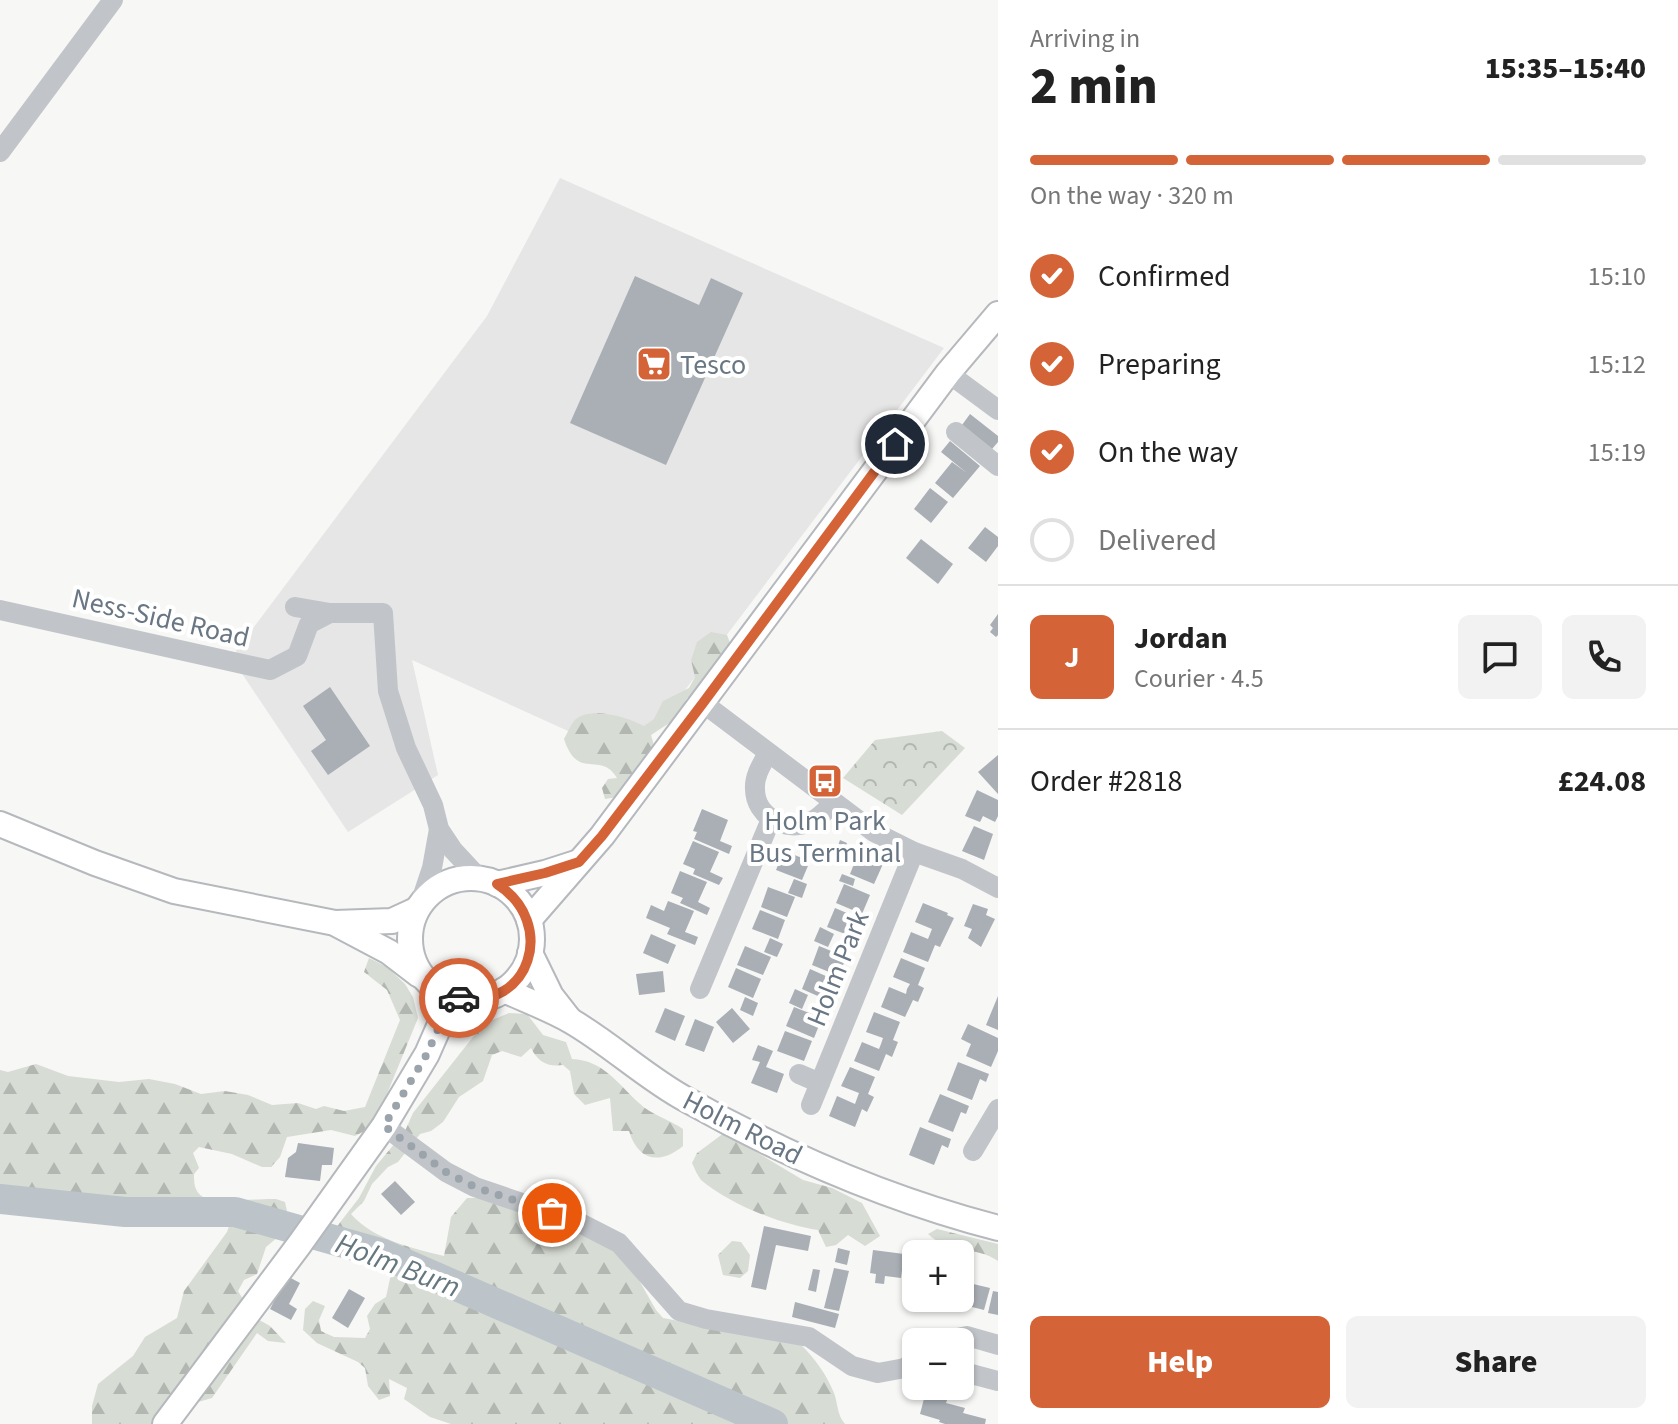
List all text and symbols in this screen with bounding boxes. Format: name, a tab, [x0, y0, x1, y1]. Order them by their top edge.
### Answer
text: Arriving in	[1030, 20, 1140, 57]
text: 15:35–15:40	[1485, 47, 1646, 90]
text: 2 min	[1030, 50, 1158, 124]
text: On the way · 320 m	[1030, 177, 1234, 214]
icon: check	[1030, 254, 1074, 298]
text: Confirmed	[1098, 255, 1231, 298]
text: 15:10	[1588, 258, 1646, 295]
icon: check	[1030, 342, 1074, 386]
text: Preparing	[1098, 343, 1221, 386]
supermarket icon: Tesco	[635, 345, 673, 383]
place label: Tesco	[680, 345, 746, 385]
text: 15:12	[1588, 346, 1646, 383]
pin	[861, 410, 929, 478]
icon: home	[873, 422, 917, 466]
icon: check	[1030, 430, 1074, 474]
text: On the way	[1098, 431, 1238, 474]
text: 15:19	[1588, 434, 1646, 471]
text: Delivered	[1098, 519, 1217, 562]
street label: Ness-Side Road	[68, 578, 253, 658]
button: chat	[1458, 615, 1542, 699]
button: phone	[1562, 615, 1646, 699]
text: Jordan	[1134, 617, 1228, 660]
text: J	[1064, 636, 1080, 679]
text: Courier · 4.5	[1134, 660, 1264, 697]
text: Order #2818	[1030, 760, 1183, 803]
text: £24.08	[1558, 760, 1646, 803]
bus stop icon: Holm Park Bus Terminal	[806, 762, 844, 800]
place label: Holm Park Bus Terminal	[749, 801, 901, 873]
street label: Holm Park	[797, 904, 879, 1032]
courier	[419, 958, 499, 1038]
icon: car	[437, 976, 481, 1020]
street label: Holm Road	[676, 1081, 809, 1175]
pin	[518, 1179, 586, 1247]
icon: bag	[530, 1191, 574, 1235]
water label: Holm Burn	[329, 1222, 466, 1309]
map controls	[902, 1240, 974, 1400]
button: +	[902, 1240, 974, 1312]
button: Help	[1030, 1316, 1330, 1408]
button: Share	[1346, 1316, 1646, 1408]
button: −	[902, 1328, 974, 1400]

